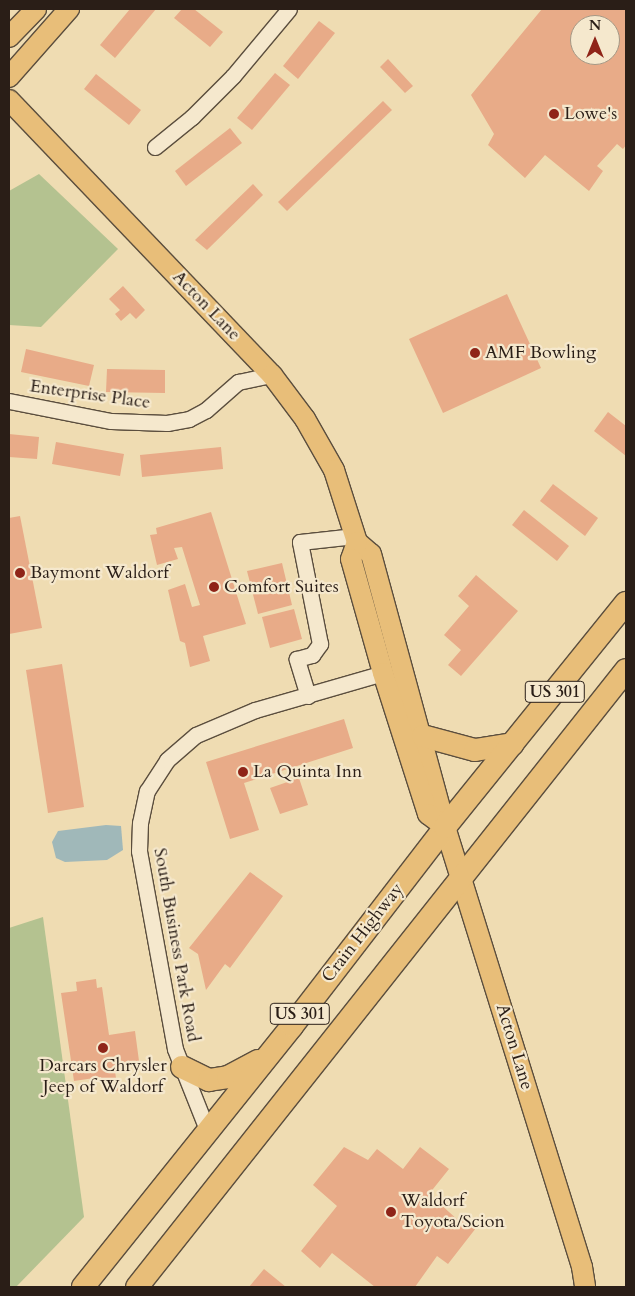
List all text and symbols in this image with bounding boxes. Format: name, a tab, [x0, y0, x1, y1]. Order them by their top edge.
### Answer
north arrow	[570, 15, 620, 65]
text: N	[589, 16, 601, 35]
place label: Lowe's	[564, 103, 617, 125]
marker: Lowe's	[548, 108, 560, 120]
street label: Acton Lane	[167, 267, 245, 345]
place label: AMF Bowling	[485, 342, 596, 364]
marker: AMF Bowling	[469, 347, 481, 359]
street label: Enterprise Place	[28, 376, 152, 414]
place label: Baymont Waldorf	[30, 562, 169, 584]
marker: Baymont Waldorf	[14, 567, 26, 579]
place label: Comfort Suites	[224, 576, 339, 598]
marker: Comfort Suites	[208, 581, 220, 593]
road number: US 301	[524, 679, 586, 706]
place label: La Quinta Inn	[253, 761, 362, 783]
marker: La Quinta Inn	[237, 766, 249, 778]
street label: South Business Park Road	[148, 846, 204, 1044]
street label: Crain Highway	[318, 879, 408, 987]
road number: US 301	[269, 1001, 331, 1028]
street label: Acton Lane	[491, 1001, 537, 1093]
marker: Darcars Chrysler Jeep of Waldorf	[97, 1042, 109, 1054]
place label: Darcars Chrysler Jeep of Waldorf	[39, 1056, 167, 1098]
place label: Waldorf Toyota/Scion	[401, 1191, 505, 1234]
marker: Waldorf Toyota/Scion	[385, 1206, 397, 1218]

